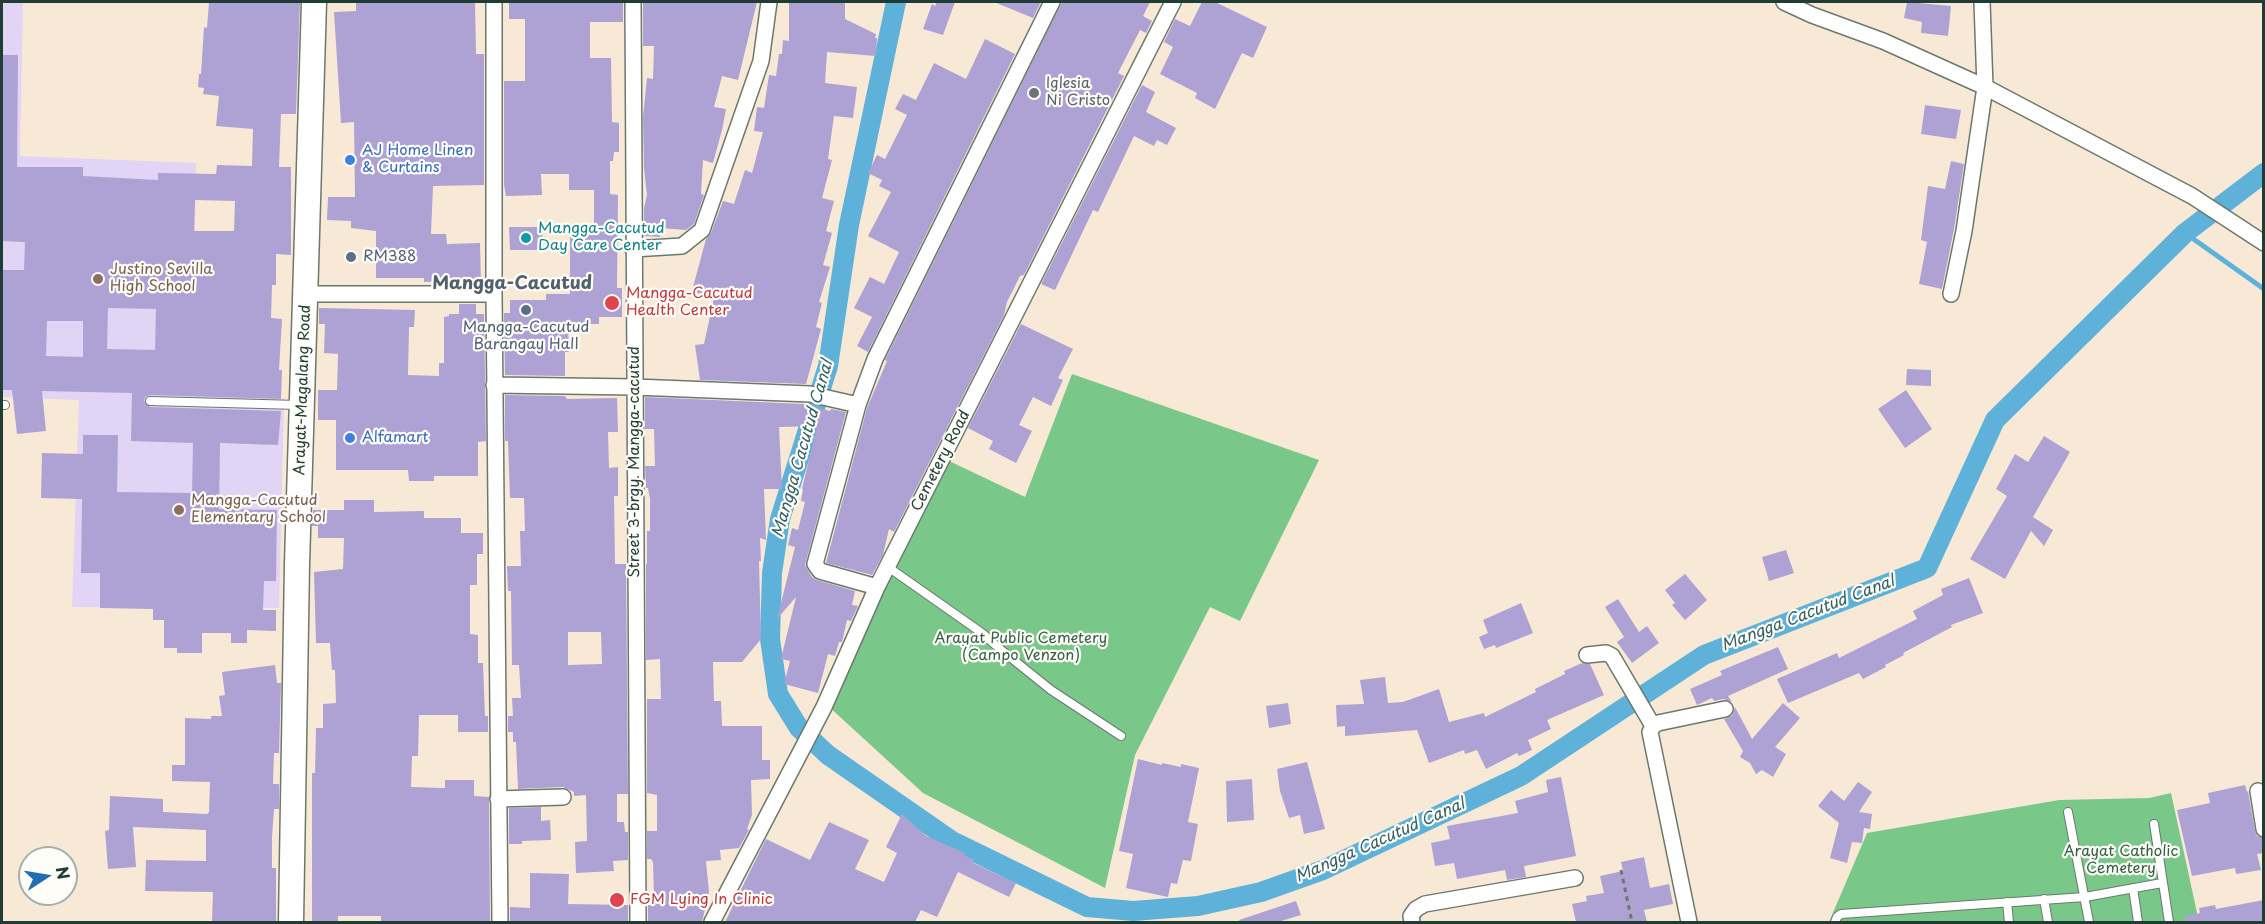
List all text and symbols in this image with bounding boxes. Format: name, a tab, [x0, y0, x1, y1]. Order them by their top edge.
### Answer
place label: Iglesia Ni Cristo	[1046, 75, 1110, 110]
marker: Iglesia Ni Cristo	[1027, 86, 1041, 100]
place label: AJ Home Linen & Curtains	[362, 142, 473, 177]
marker: AJ Home Linen & Curtains	[343, 153, 357, 167]
place label: Mangga-Cacutud Day Care Center	[538, 220, 665, 255]
marker: Mangga-Cacutud Day Care Center	[519, 231, 533, 245]
place label: RM388	[363, 248, 416, 266]
marker: RM388	[344, 250, 358, 264]
place label: Justino Sevilla High School	[110, 261, 213, 296]
marker: Justino Sevilla High School	[91, 272, 105, 286]
district label: Mangga-Cacutud	[432, 273, 592, 295]
place label: Mangga-Cacutud Health Center	[626, 285, 753, 320]
marker: Mangga-Cacutud Health Center	[603, 294, 621, 312]
marker: Mangga-Cacutud Barangay Hall	[519, 303, 533, 317]
street label: Arayat-Magalang Road	[291, 304, 315, 476]
place label: Mangga-Cacutud Barangay Hall	[463, 319, 589, 354]
street label: Street 3-brgy. Mangga-cacutud	[626, 346, 644, 578]
water label: Mangga Cacutud Canal	[768, 358, 838, 540]
street label: Cemetery Road	[908, 407, 974, 515]
place label: Alfamart	[362, 429, 428, 447]
marker: Alfamart	[343, 431, 357, 445]
place label: Mangga-Cacutud Elementary School	[191, 492, 326, 527]
marker: Mangga-Cacutud Elementary School	[172, 503, 186, 517]
water label: Mangga Cacutud Canal	[1719, 572, 1897, 656]
park label: Arayat Public Cemetery (Campo Venzon)	[935, 630, 1107, 665]
water label: Mangga Cacutud Canal	[1292, 795, 1468, 887]
park label: Arayat Catholic Cemetery	[2064, 843, 2178, 878]
north arrow	[18, 846, 78, 906]
text: N	[51, 864, 77, 881]
marker: FGM Lying In Clinic	[608, 891, 626, 909]
place label: FGM Lying In Clinic	[630, 891, 773, 909]

